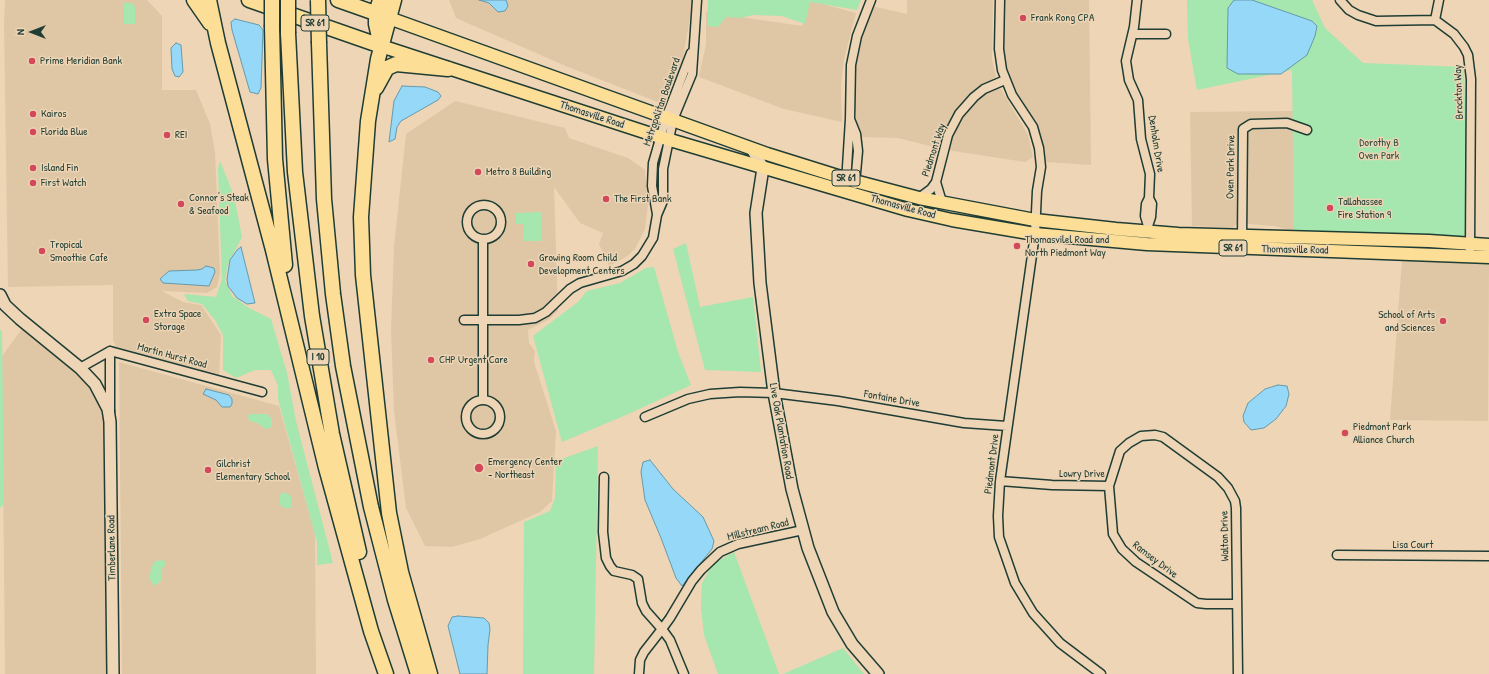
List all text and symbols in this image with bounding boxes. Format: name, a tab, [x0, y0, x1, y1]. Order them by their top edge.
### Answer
place label: Frank Rong CPA	[1031, 11, 1094, 25]
north arrow	[12, 12, 52, 52]
marker: Frank Rong CPA	[1018, 13, 1028, 23]
road number: SR 61	[301, 15, 329, 31]
text: N	[13, 29, 27, 35]
place label: Prime Meridian Bank	[40, 54, 122, 68]
marker: Prime Meridian Bank	[27, 56, 37, 66]
street label: Metropolitan Boulevard	[641, 56, 683, 148]
street label: Brockton Way	[1451, 65, 1467, 119]
street label: Thomasville Road	[558, 98, 626, 132]
place label: Kairos	[41, 107, 66, 121]
marker: Kairos	[28, 109, 38, 119]
street label: Denholm Drive	[1145, 115, 1167, 173]
street label: Piedmont Way	[919, 122, 949, 178]
place label: Florida Blue	[41, 125, 88, 139]
marker: Florida Blue	[28, 127, 38, 137]
place label: REI	[175, 128, 187, 142]
marker: REI	[162, 130, 172, 140]
street label: Oven Park Drive	[1224, 135, 1238, 199]
park label: Dorothy B Oven Park	[1359, 136, 1399, 162]
place label: Island Fin	[41, 161, 78, 175]
marker: Island Fin	[28, 163, 38, 173]
place label: Metro 8 Building	[486, 165, 551, 179]
marker: Metro 8 Building	[473, 167, 483, 177]
road number: SR 61	[832, 170, 860, 186]
place label: First Watch	[41, 176, 86, 190]
marker: First Watch	[28, 178, 38, 188]
place label: Connor's Steak & Seafood	[189, 191, 249, 217]
place label: The First Bank	[614, 192, 671, 206]
street label: Thomasville Road	[869, 192, 937, 222]
marker: The First Bank	[601, 194, 611, 204]
place label: Tallahassee Fire Station 9	[1338, 195, 1391, 221]
marker: Connor's Steak & Seafood	[176, 199, 186, 209]
marker: Tallahassee Fire Station 9	[1325, 203, 1335, 213]
place label: Thomasvilel Road and North Piedmont Way	[1025, 233, 1109, 259]
place label: Tropical Smoothie Cafe	[50, 238, 108, 264]
road number: SR 61	[1219, 240, 1247, 256]
marker: Thomasvilel Road and North Piedmont Way	[1012, 241, 1022, 251]
street label: Thomasville Road	[1262, 243, 1328, 257]
marker: Tropical Smoothie Cafe	[37, 246, 47, 256]
place label: Growing Room Child Development Centers	[539, 251, 625, 277]
marker: Growing Room Child Development Centers	[526, 259, 536, 269]
place label: Extra Space Storage	[154, 307, 201, 333]
place label: School of Arts and Sciences	[1378, 308, 1435, 334]
marker: Extra Space Storage	[141, 315, 151, 325]
marker: School of Arts and Sciences	[1438, 316, 1448, 326]
street label: Martin Hurst Road	[136, 340, 208, 372]
road number: I 10	[307, 349, 329, 365]
place label: CHP Urgent Care	[439, 353, 508, 367]
marker: CHP Urgent Care	[426, 355, 436, 365]
street label: Live Oak Plantation Road	[766, 382, 796, 480]
street label: Fontaine Drive	[863, 388, 921, 410]
place label: Piedmont Park Alliance Church	[1353, 420, 1414, 446]
marker: Piedmont Park Alliance Church	[1340, 428, 1350, 438]
street label: Piedmont Drive	[982, 433, 1002, 495]
place label: Emergency Center - Northeast	[488, 455, 562, 481]
place label: Gilchrist Elementary School	[216, 457, 290, 483]
marker: Emergency Center - Northeast	[473, 462, 485, 474]
marker: Gilchrist Elementary School	[203, 465, 213, 475]
street label: Lowry Drive	[1059, 467, 1105, 481]
street label: Walton Drive	[1218, 511, 1232, 561]
street label: Timberlane Road	[105, 515, 119, 581]
street label: Millstream Road	[726, 516, 790, 544]
street label: Lisa Court	[1393, 538, 1433, 552]
street label: Ramsey Drive	[1130, 539, 1180, 581]

